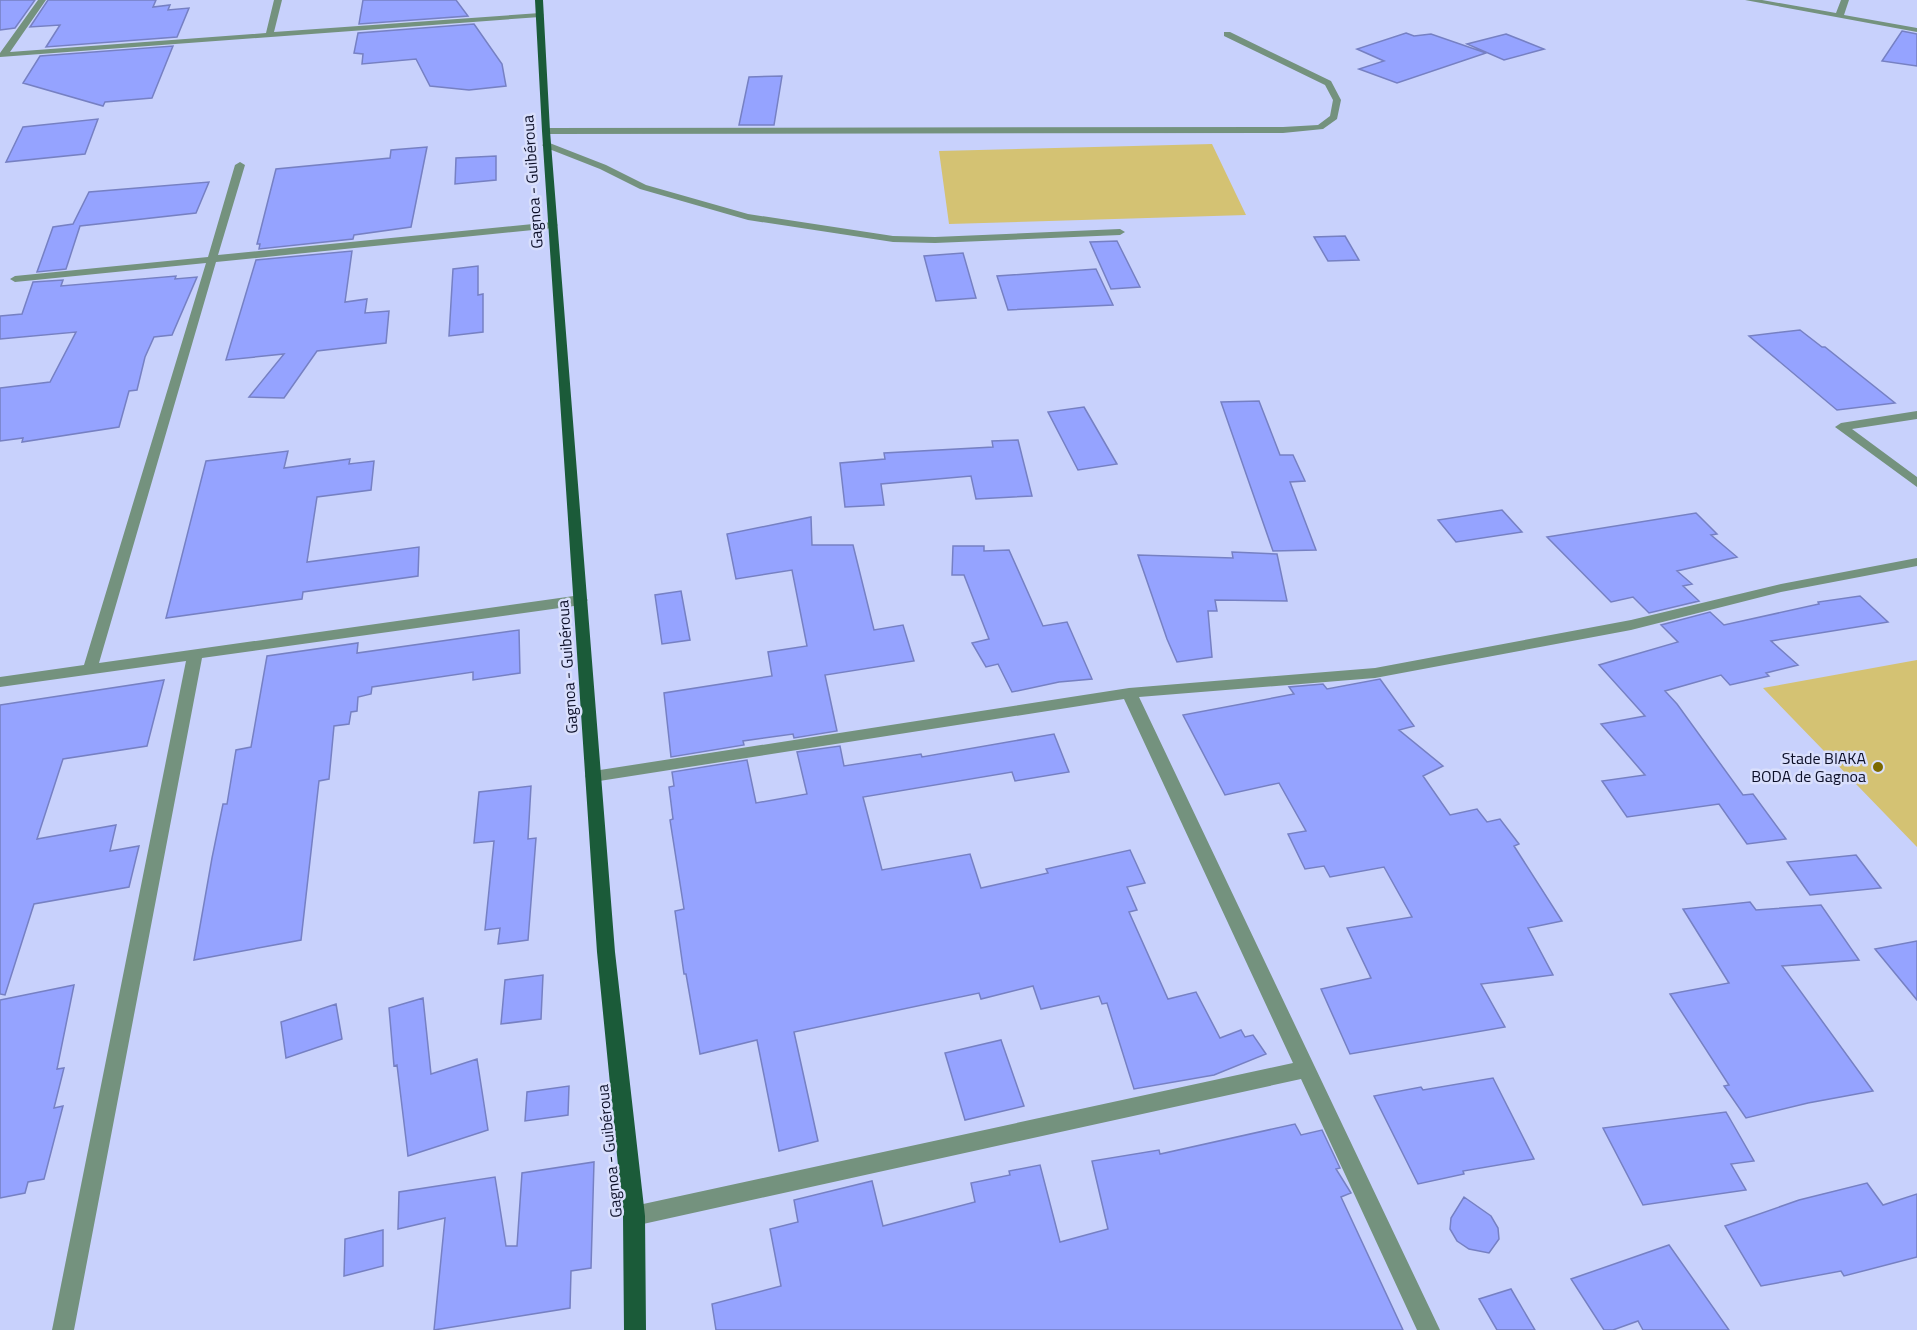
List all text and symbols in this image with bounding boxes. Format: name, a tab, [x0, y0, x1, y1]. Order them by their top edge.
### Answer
street label: Gagnoa - Guibéroua	[515, 114, 549, 250]
street label: Gagnoa - Guibéroua	[550, 599, 584, 735]
place label: Stade BIAKA BODA de Gagnoa	[1751, 746, 1866, 788]
marker: Stade BIAKA BODA de Gagnoa	[1871, 760, 1885, 774]
street label: Gagnoa - Guibéroua	[590, 1083, 628, 1219]

